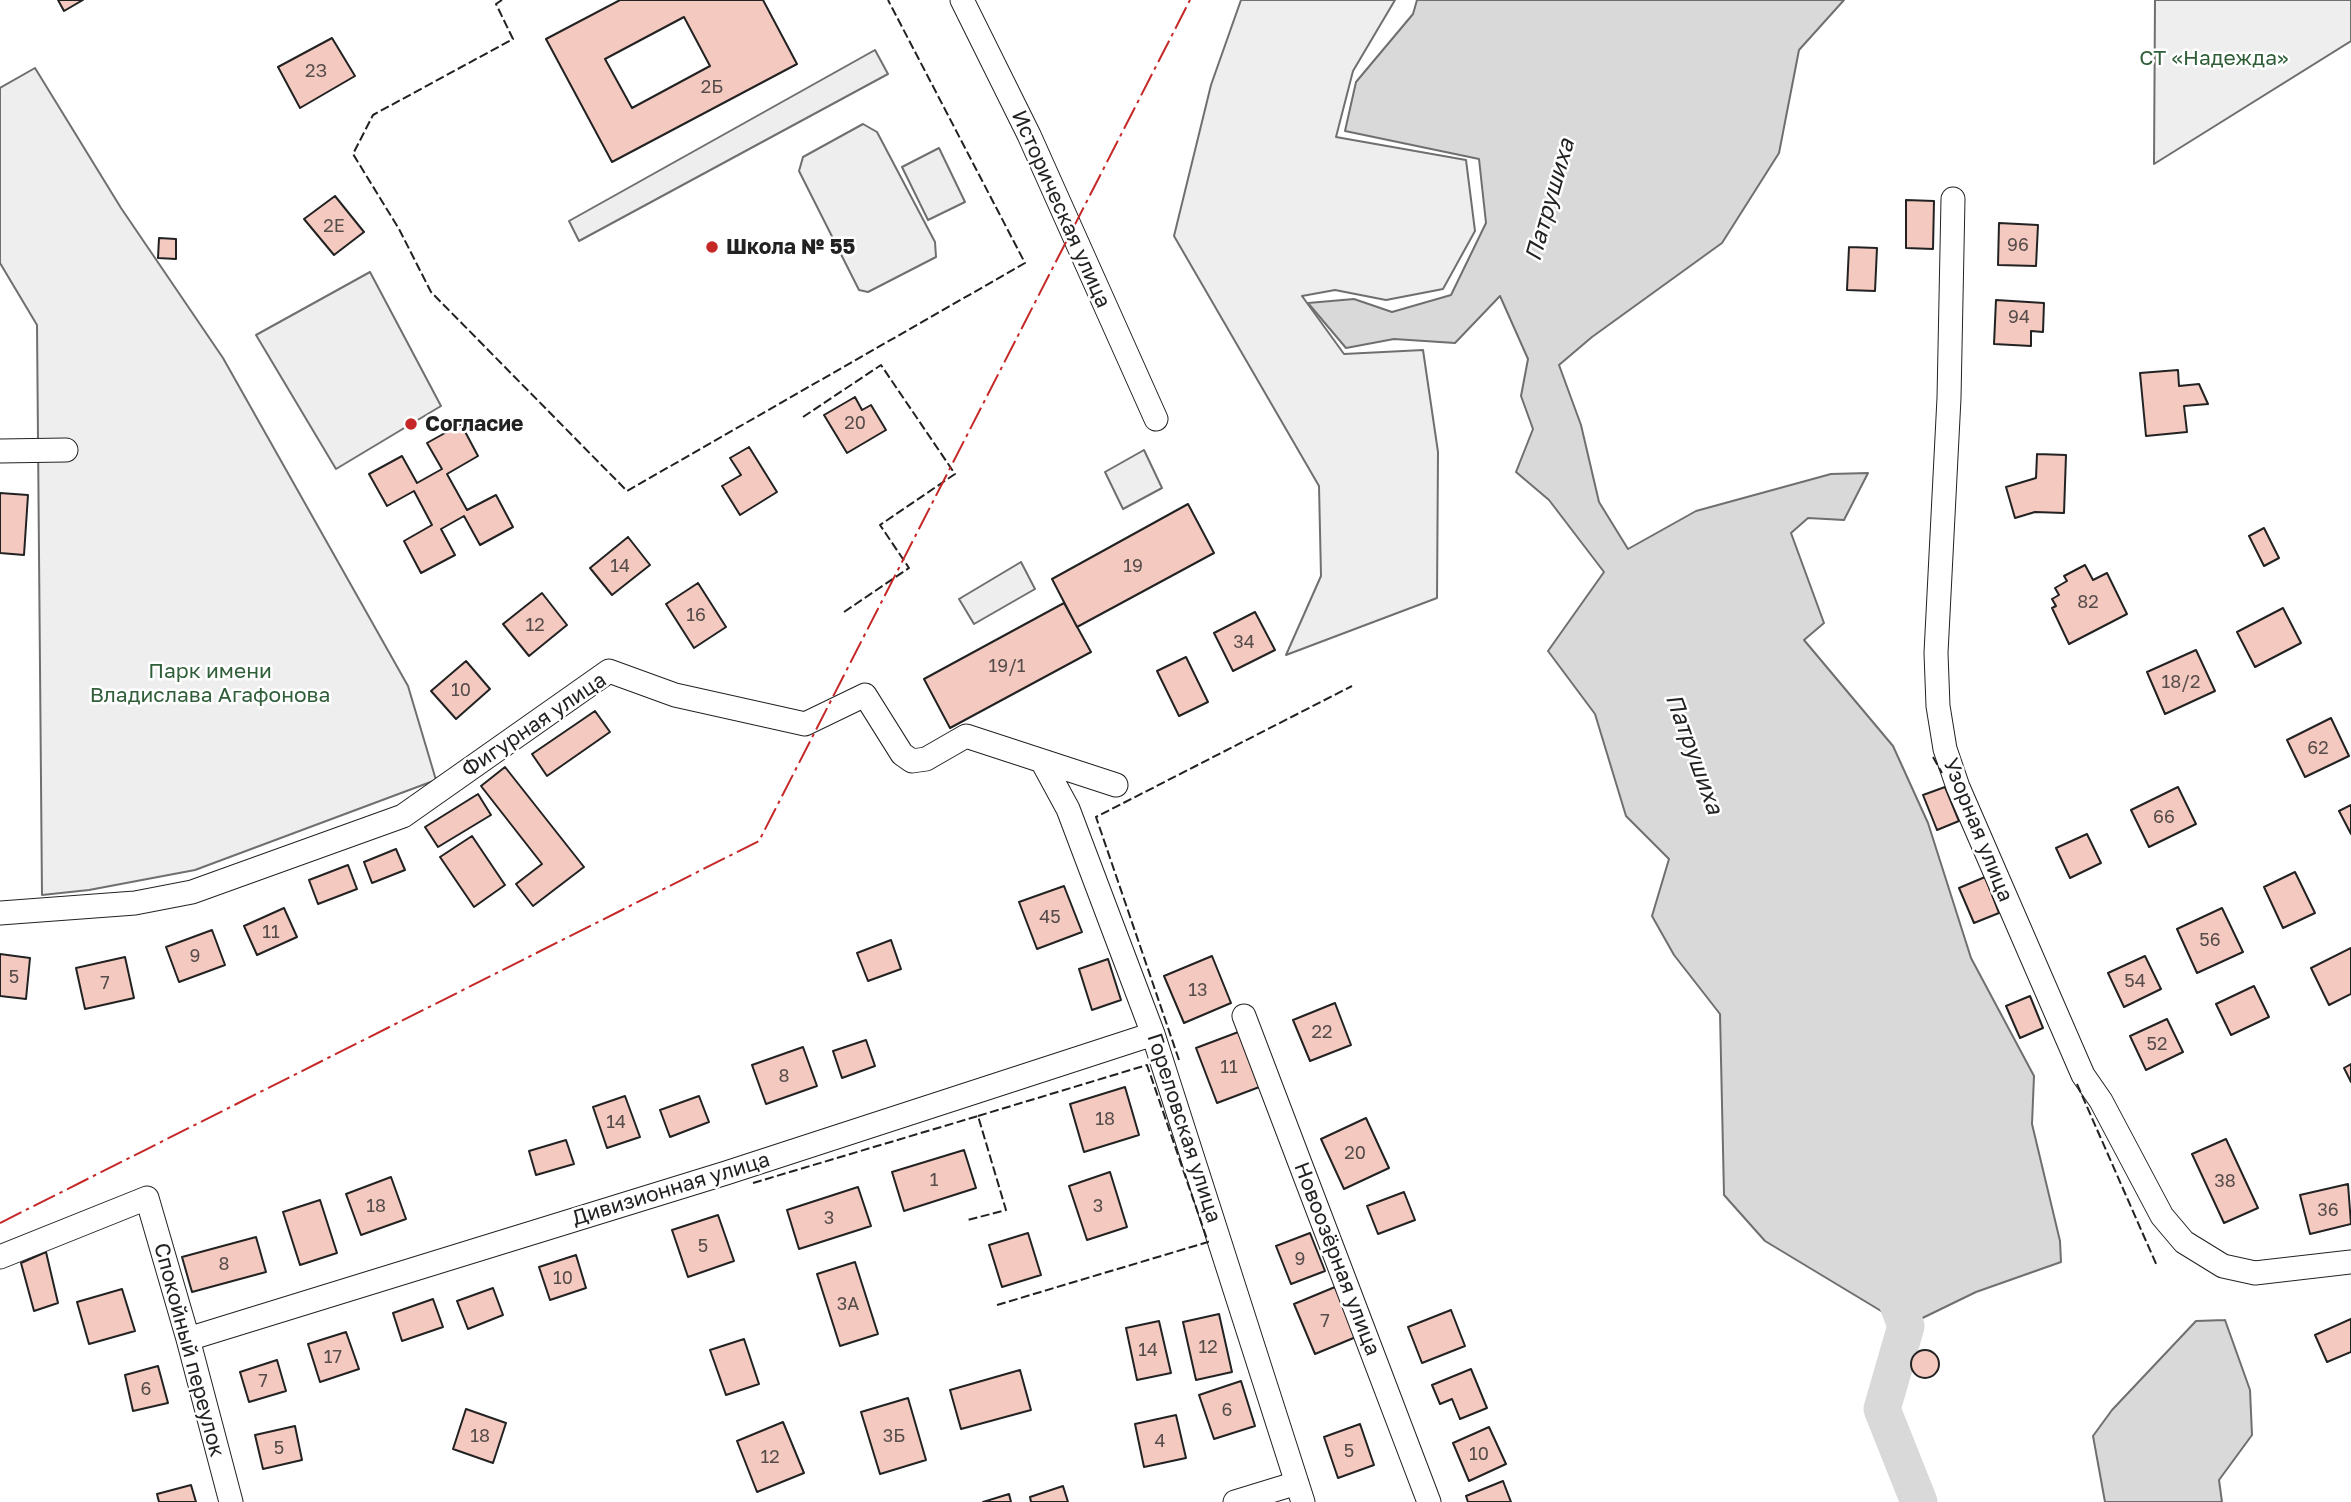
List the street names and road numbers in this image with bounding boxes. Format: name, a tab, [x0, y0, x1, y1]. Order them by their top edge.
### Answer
street label: Историческая улица	[1006, 106, 1116, 312]
street label: Фигурная улица	[457, 667, 611, 783]
street label: Узорная улица	[1938, 754, 2018, 906]
street label: Гореловская улица	[1141, 1030, 1227, 1226]
street label: Дивизионная улица	[569, 1147, 773, 1231]
street label: Новоозёрная улица	[1288, 1159, 1386, 1359]
street label: Спокойный переулок	[148, 1240, 230, 1460]

